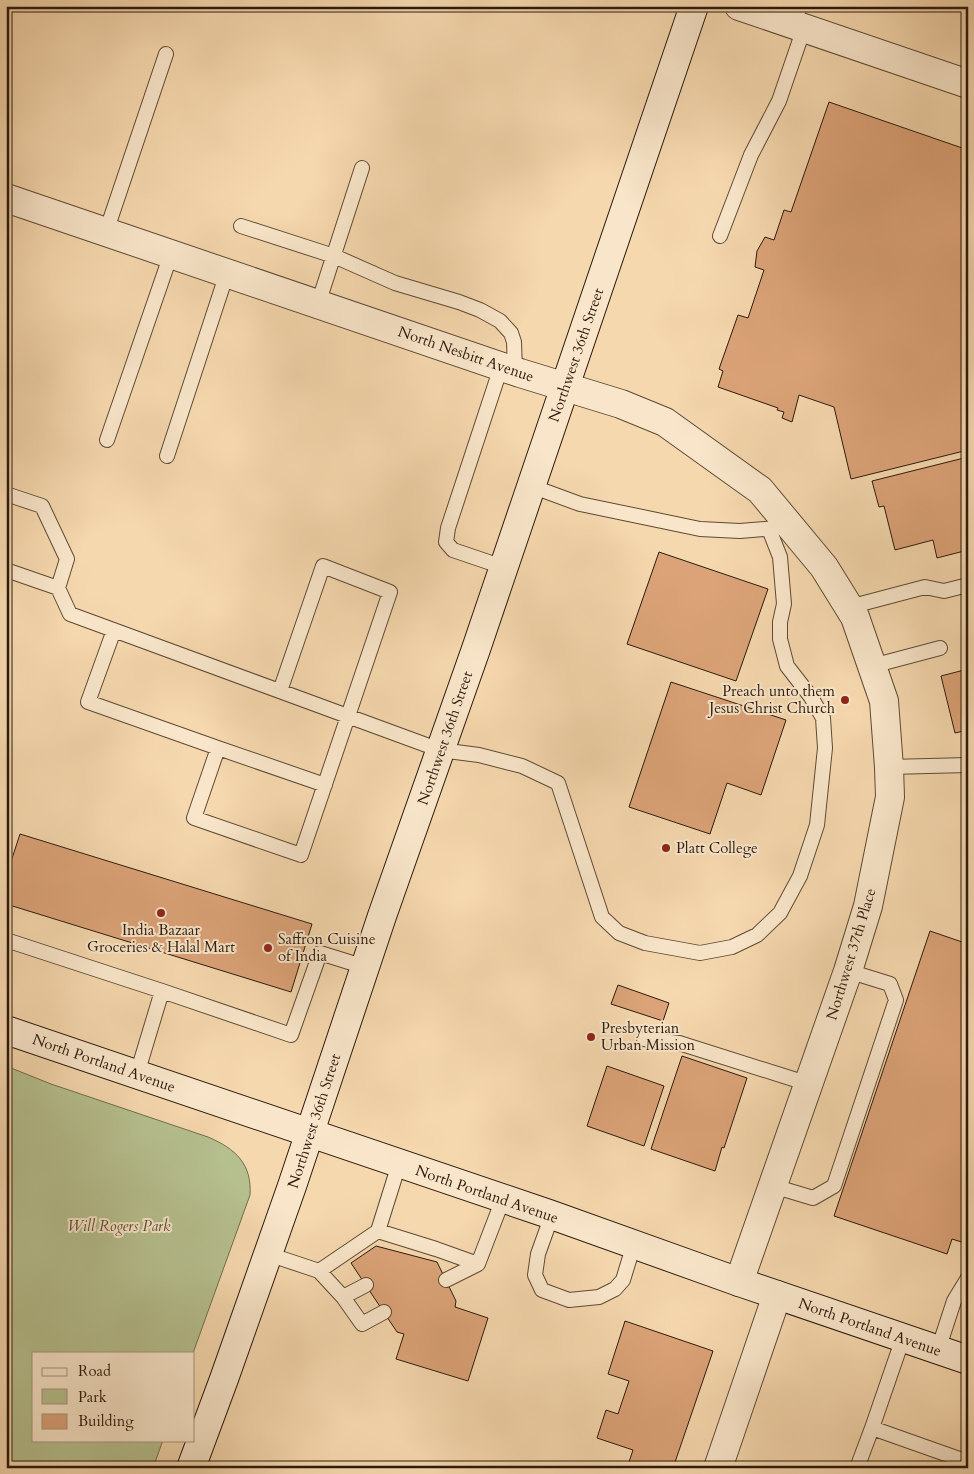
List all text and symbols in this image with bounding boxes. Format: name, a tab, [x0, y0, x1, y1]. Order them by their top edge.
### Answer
street label: Northwest 36th Street	[544, 285, 608, 425]
street label: North Nesbitt Avenue	[395, 321, 537, 387]
street label: Northwest 36th Street	[413, 668, 477, 808]
place label: Preach unto them Jesus Christ Church	[707, 681, 836, 718]
marker: Preach unto them Jesus Christ Church	[839, 694, 851, 706]
place label: Platt College	[676, 838, 758, 858]
marker: Platt College	[660, 842, 672, 854]
street label: Northwest 37th Place	[821, 885, 881, 1023]
marker: India Bazaar Groceries & Halal Mart	[155, 907, 167, 919]
place label: India Bazaar Groceries & Halal Mart	[87, 920, 235, 957]
place label: Saffron Cuisine of India	[278, 929, 376, 966]
marker: Saffron Cuisine of India	[262, 942, 274, 954]
place label: Presbyterian Urban Mission	[601, 1018, 696, 1055]
street label: North Portland Avenue	[30, 1029, 178, 1097]
marker: Presbyterian Urban Mission	[585, 1031, 597, 1043]
street label: Northwest 36th Street	[283, 1051, 345, 1191]
street label: North Portland Avenue	[413, 1160, 561, 1228]
park label: Will Rogers Park	[68, 1216, 171, 1236]
street label: North Portland Avenue	[796, 1293, 944, 1361]
legend	[32, 1352, 195, 1442]
text: Road	[78, 1361, 111, 1381]
text: Park	[78, 1387, 107, 1407]
text: Building	[78, 1411, 134, 1431]

